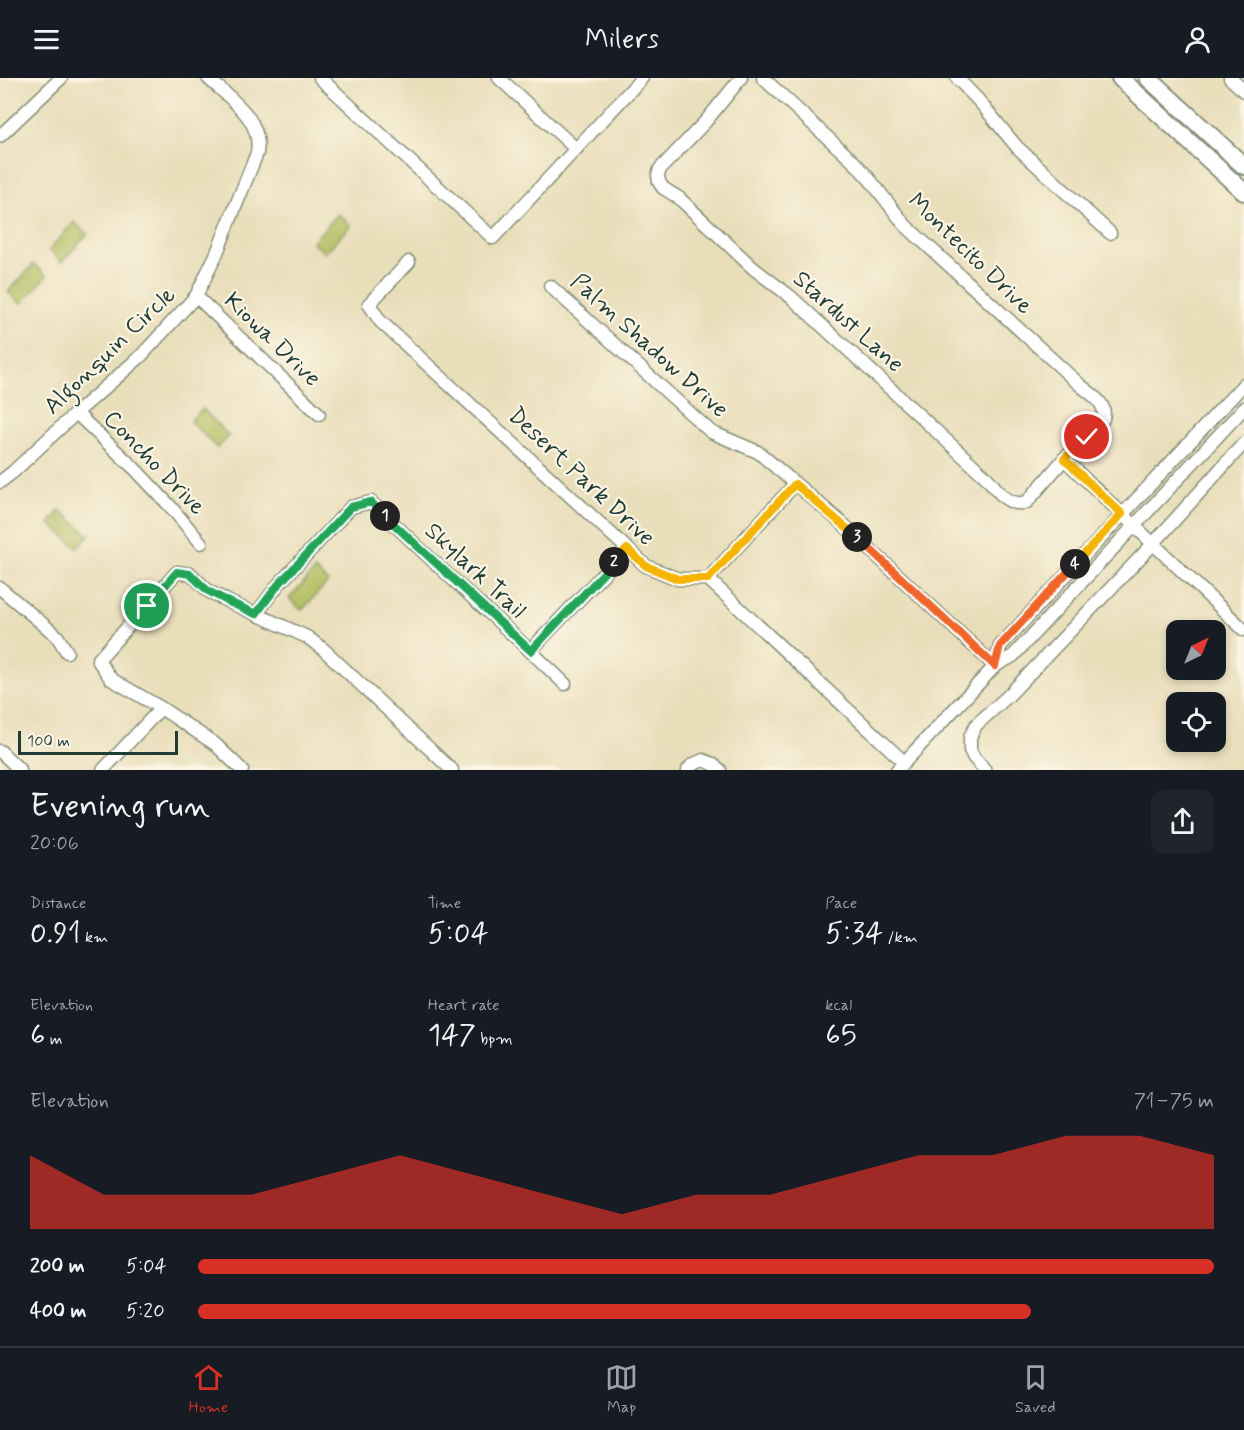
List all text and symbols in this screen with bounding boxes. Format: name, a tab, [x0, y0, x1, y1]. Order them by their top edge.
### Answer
text: Milers	[585, 22, 659, 57]
icon: menu	[30, 23, 63, 56]
icon: person	[1181, 23, 1214, 56]
street label: Montecito Drive	[901, 186, 1039, 322]
street label: Stardust Lane	[786, 264, 910, 380]
street label: Palm Shadow Drive	[564, 267, 734, 425]
street label: Algonquin Circle	[37, 280, 185, 424]
street label: Kiowa Drive	[217, 286, 327, 394]
street label: Desert Park Drive	[501, 401, 661, 553]
street label: Concho Drive	[96, 404, 212, 522]
pin	[1061, 411, 1112, 462]
icon: check	[1070, 420, 1103, 453]
pin: 1	[370, 501, 400, 531]
text: 1	[381, 505, 389, 526]
street label: Skylark Trail	[418, 516, 532, 626]
pin: 3	[842, 522, 872, 552]
text: 3	[853, 526, 861, 547]
pin: 2	[599, 547, 629, 577]
pin: 4	[1060, 549, 1090, 579]
text: 2	[610, 551, 618, 572]
text: 4	[1070, 553, 1080, 574]
pin	[121, 580, 172, 631]
icon: arrive	[130, 589, 163, 622]
north arrow	[1166, 620, 1226, 680]
map controls	[1166, 620, 1226, 752]
button: locate	[1166, 692, 1226, 752]
scale bar	[18, 728, 178, 756]
text: 100 m	[27, 731, 70, 752]
text: Evening run	[30, 785, 210, 829]
button: share	[1151, 790, 1214, 853]
text: 20:06	[30, 830, 79, 857]
text: Distance	[30, 893, 86, 914]
text: Time	[428, 893, 461, 914]
text: Pace	[825, 893, 857, 914]
text: 0.91	[30, 914, 81, 953]
text: 5:04	[428, 914, 489, 953]
text: 5:34	[825, 914, 883, 953]
text: km	[81, 927, 108, 948]
text: /km	[883, 927, 918, 948]
text: Elevation	[30, 995, 93, 1016]
text: Heart rate	[428, 995, 500, 1016]
text: kcal	[825, 995, 852, 1016]
text: 6	[30, 1016, 45, 1055]
text: 147	[428, 1016, 476, 1055]
text: 65	[825, 1016, 857, 1055]
text: m	[45, 1029, 62, 1050]
text: bpm	[476, 1029, 513, 1050]
text: Elevation	[30, 1088, 109, 1115]
text: 71–75 m	[1134, 1088, 1214, 1115]
text: 200 m	[30, 1253, 85, 1280]
text: 5:04	[126, 1253, 167, 1280]
text: 400 m	[30, 1298, 86, 1325]
text: 5:20	[126, 1298, 165, 1325]
tab: Home	[188, 1361, 228, 1418]
tab: Map	[605, 1361, 638, 1418]
tab: Saved	[1015, 1361, 1056, 1418]

